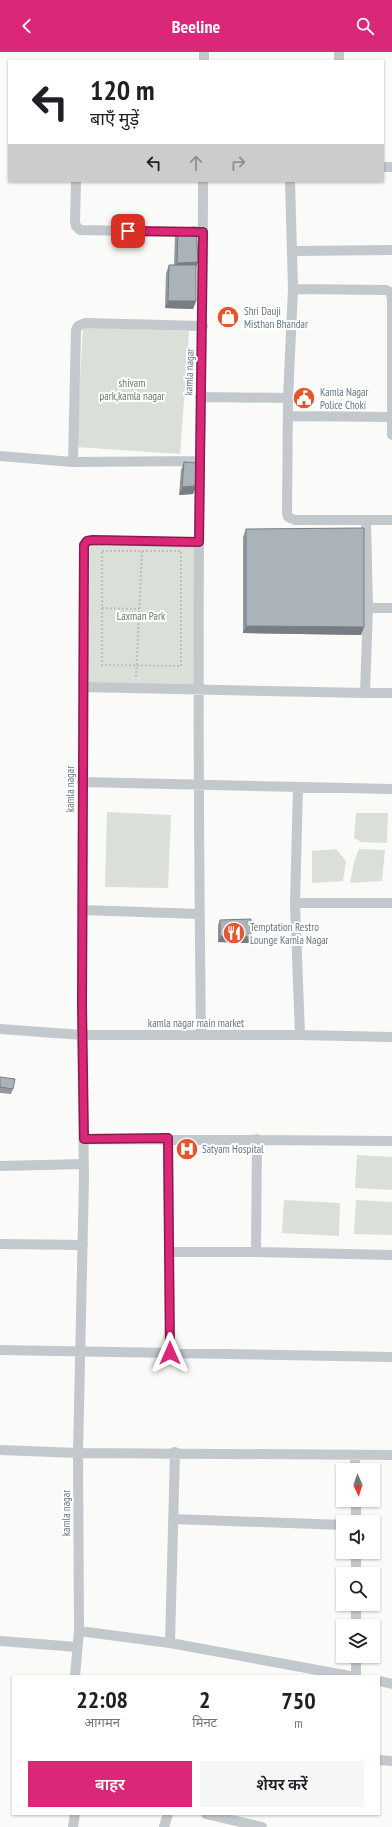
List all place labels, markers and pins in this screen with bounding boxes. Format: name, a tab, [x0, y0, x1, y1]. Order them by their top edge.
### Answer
pin	[111, 214, 145, 248]
shop icon: Shri Dauji Misthan Bhandar	[215, 304, 241, 330]
place label: Shri Dauji Misthan Bhandar	[244, 304, 308, 331]
public building icon: Kamla Nagar Police Choki	[291, 385, 317, 411]
place label: Kamla Nagar Police Choki	[320, 385, 369, 412]
restaurant icon: Temptation Restro Lounge Kamla Nagar	[221, 920, 247, 946]
place label: Temptation Restro Lounge Kamla Nagar	[250, 920, 329, 947]
hospital icon: Satyam Hospital	[174, 1136, 200, 1162]
place label: Satyam Hospital	[202, 1142, 264, 1156]

